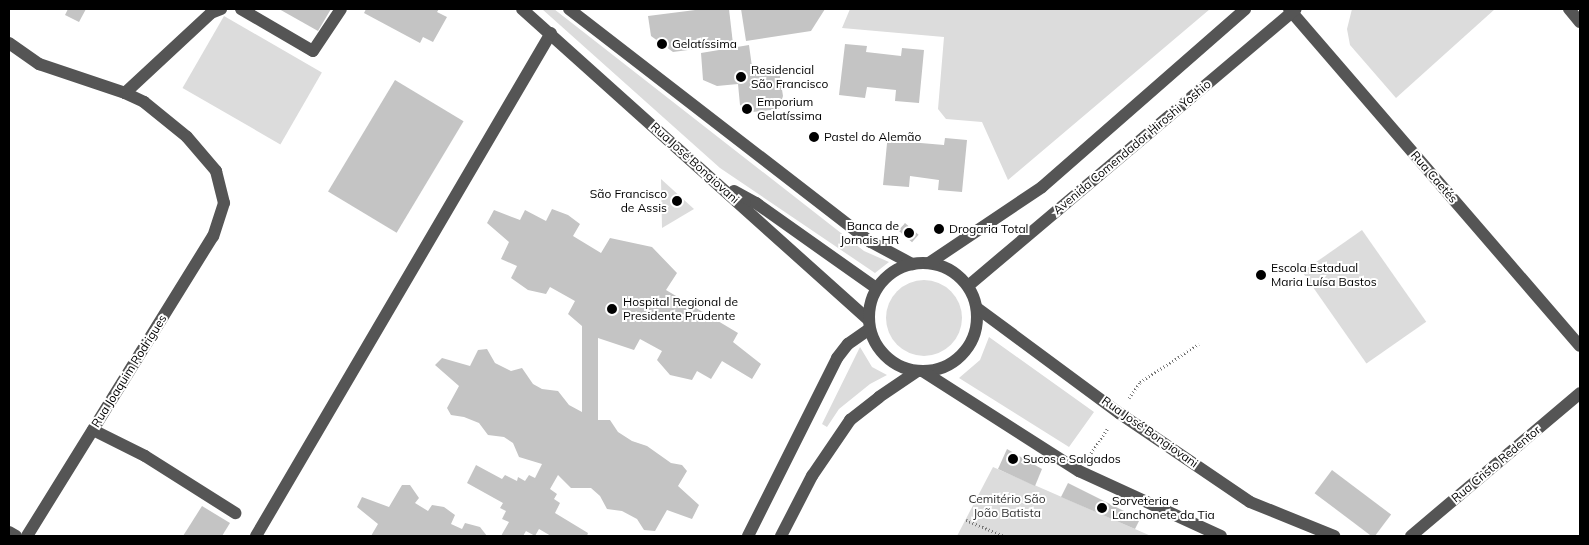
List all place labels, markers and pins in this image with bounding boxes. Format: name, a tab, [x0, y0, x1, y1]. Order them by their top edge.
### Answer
place label: Gelatíssima	[672, 37, 737, 51]
marker: Gelatíssima	[656, 38, 668, 50]
place label: Residencial São Francisco	[751, 63, 828, 91]
marker: Residencial São Francisco	[735, 71, 747, 83]
place label: Emporium Gelatíssima	[757, 95, 822, 123]
marker: Emporium Gelatíssima	[741, 103, 753, 115]
place label: Pastel do Alemão	[824, 130, 921, 144]
marker: Pastel do Alemão	[808, 131, 820, 143]
place label: São Francisco de Assis	[590, 187, 667, 215]
marker: São Francisco de Assis	[671, 195, 683, 207]
place label: Banca de Jornais HR	[840, 219, 899, 247]
place label: Drogaria Total	[949, 222, 1028, 236]
marker: Drogaria Total	[933, 223, 945, 235]
marker: Banca de Jornais HR	[903, 227, 915, 239]
place label: Escola Estadual Maria Luísa Bastos	[1271, 261, 1377, 289]
marker: Escola Estadual Maria Luísa Bastos	[1255, 269, 1267, 281]
place label: Hospital Regional de Presidente Prudente	[623, 295, 738, 323]
marker: Hospital Regional de Presidente Prudente	[605, 302, 619, 316]
place label: Sucos e Salgados	[1023, 452, 1121, 466]
marker: Sucos e Salgados	[1007, 453, 1019, 465]
place label: Sorveteria e Lanchonete da Tia	[1112, 494, 1215, 522]
marker: Sorveteria e Lanchonete da Tia	[1096, 502, 1108, 514]

